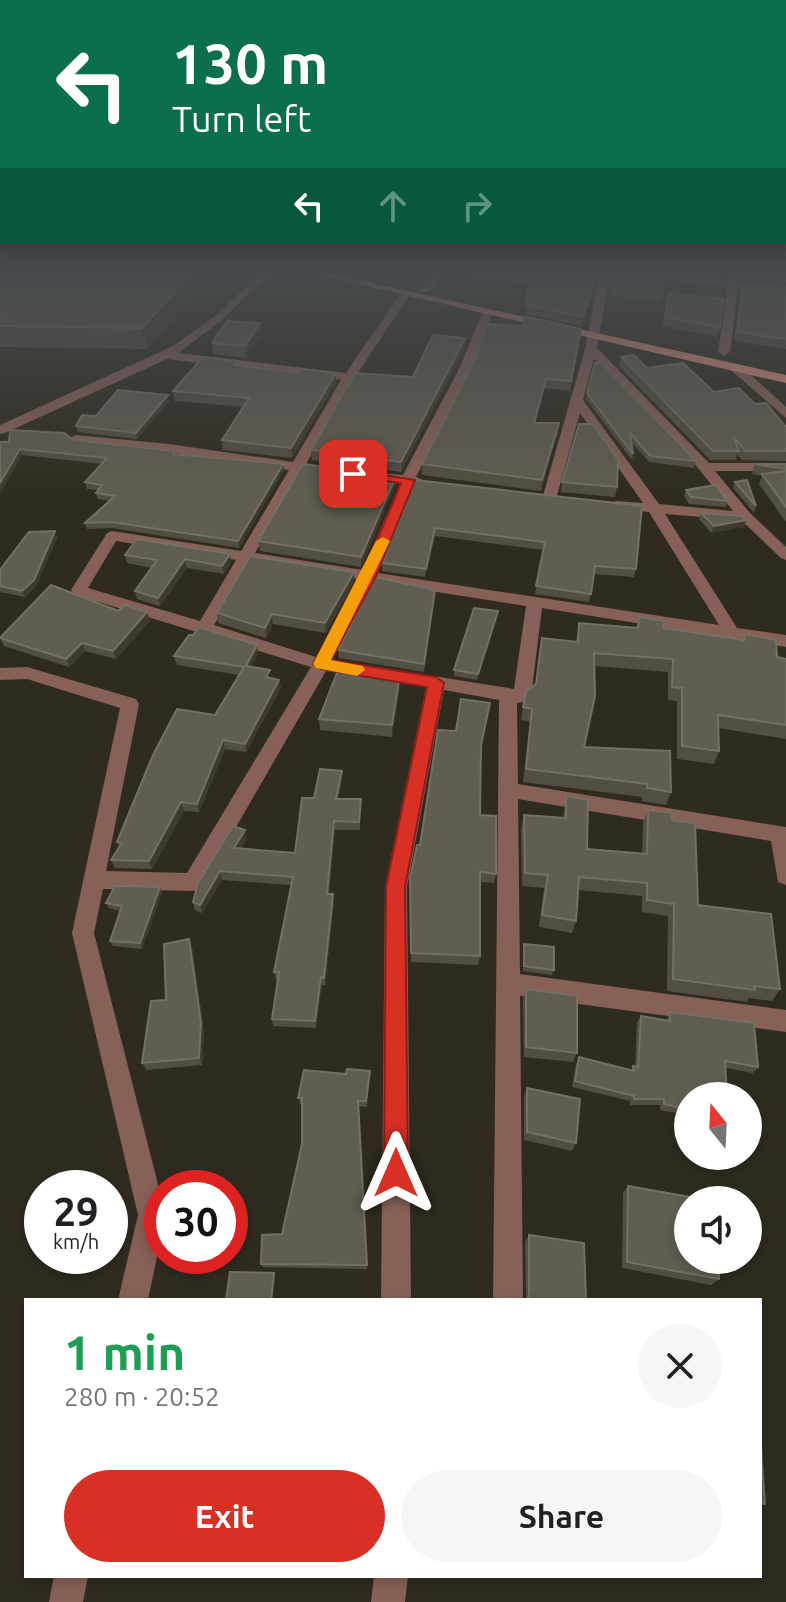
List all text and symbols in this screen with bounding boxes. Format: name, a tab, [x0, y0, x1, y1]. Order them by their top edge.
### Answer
icon: left	[40, 32, 144, 136]
text: 130 m	[172, 32, 328, 95]
text: Turn left	[172, 98, 311, 139]
icon: left	[287, 184, 331, 228]
icon: ahead	[371, 184, 415, 228]
icon: right	[455, 184, 499, 228]
pin	[319, 440, 387, 508]
icon: arrive	[331, 452, 375, 496]
north arrow	[674, 1082, 762, 1170]
map controls	[674, 1082, 762, 1274]
position arrow	[354, 1131, 438, 1215]
speed limit sign: 30	[144, 1170, 248, 1274]
button: sound	[674, 1186, 762, 1274]
text: 29	[53, 1189, 99, 1234]
text: km/h	[53, 1230, 99, 1253]
button: close	[638, 1324, 722, 1408]
text: 1 min	[64, 1325, 185, 1379]
text: 280 m · 20:52	[64, 1382, 220, 1411]
button: Exit	[64, 1470, 385, 1562]
button: Share	[401, 1470, 722, 1562]

